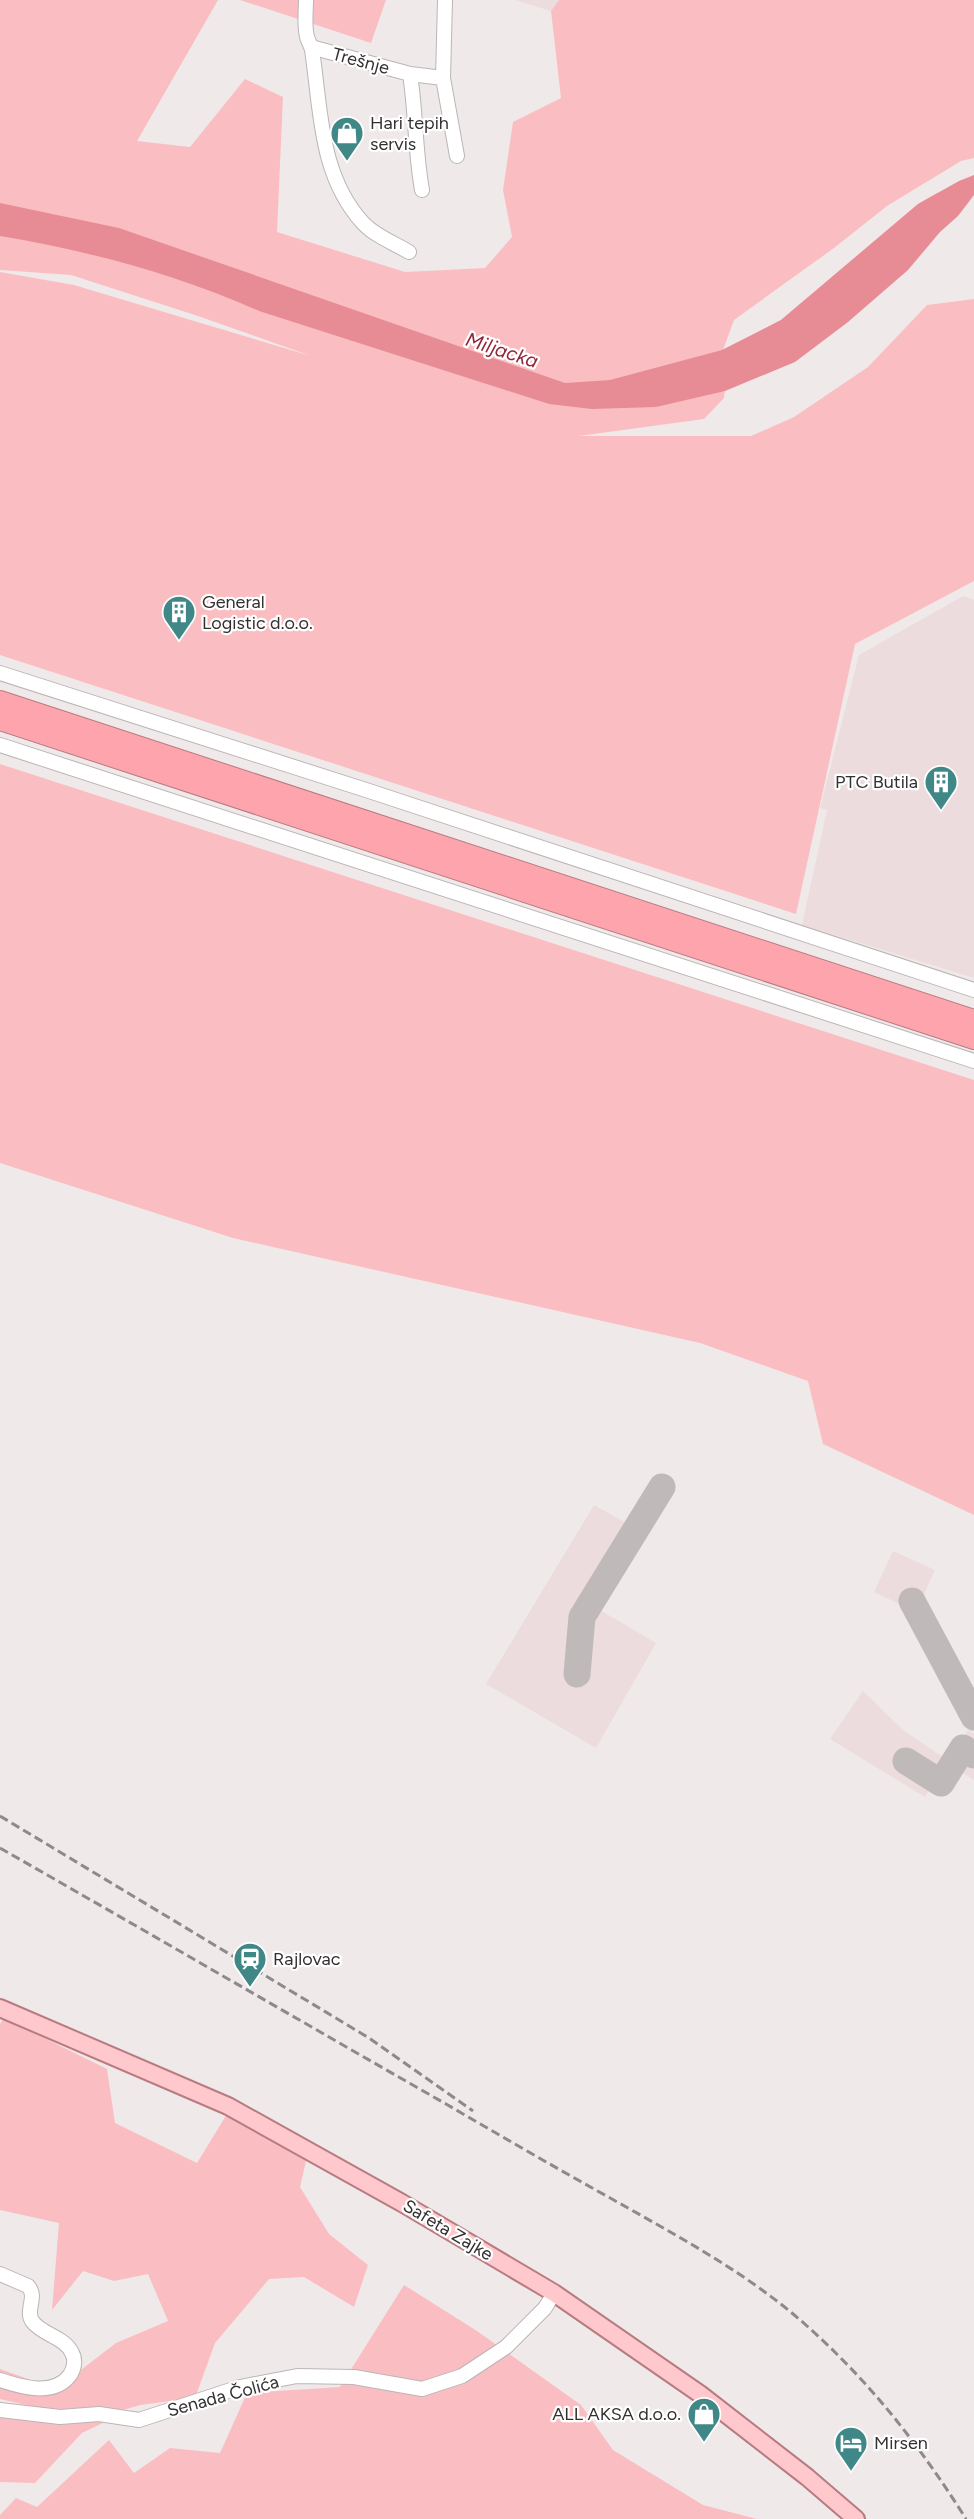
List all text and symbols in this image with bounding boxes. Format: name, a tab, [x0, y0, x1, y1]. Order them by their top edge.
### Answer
street label: Trešnje	[330, 43, 392, 79]
place label: Hari tepih servis	[370, 112, 449, 155]
shop icon: Hari tepih servis	[329, 115, 365, 162]
water label: Miljacka	[463, 327, 542, 373]
place label: General Logistic d.o.o.	[202, 591, 313, 634]
building icon: General Logistic d.o.o.	[161, 594, 197, 641]
building icon: PTC Butila	[923, 764, 959, 811]
place label: PTC Butila	[835, 771, 918, 793]
station icon: Rajlovac	[232, 1941, 268, 1988]
place label: Rajlovac	[273, 1948, 341, 1970]
street label: Safeta Zajke	[399, 2195, 497, 2266]
street label: Senada Čolića	[165, 2371, 281, 2421]
shop icon: ALL AKSA d.o.o.	[686, 2396, 722, 2443]
place label: ALL AKSA d.o.o.	[552, 2403, 681, 2425]
hotel icon: Mirsen	[833, 2425, 869, 2472]
place label: Mirsen	[874, 2432, 928, 2454]

